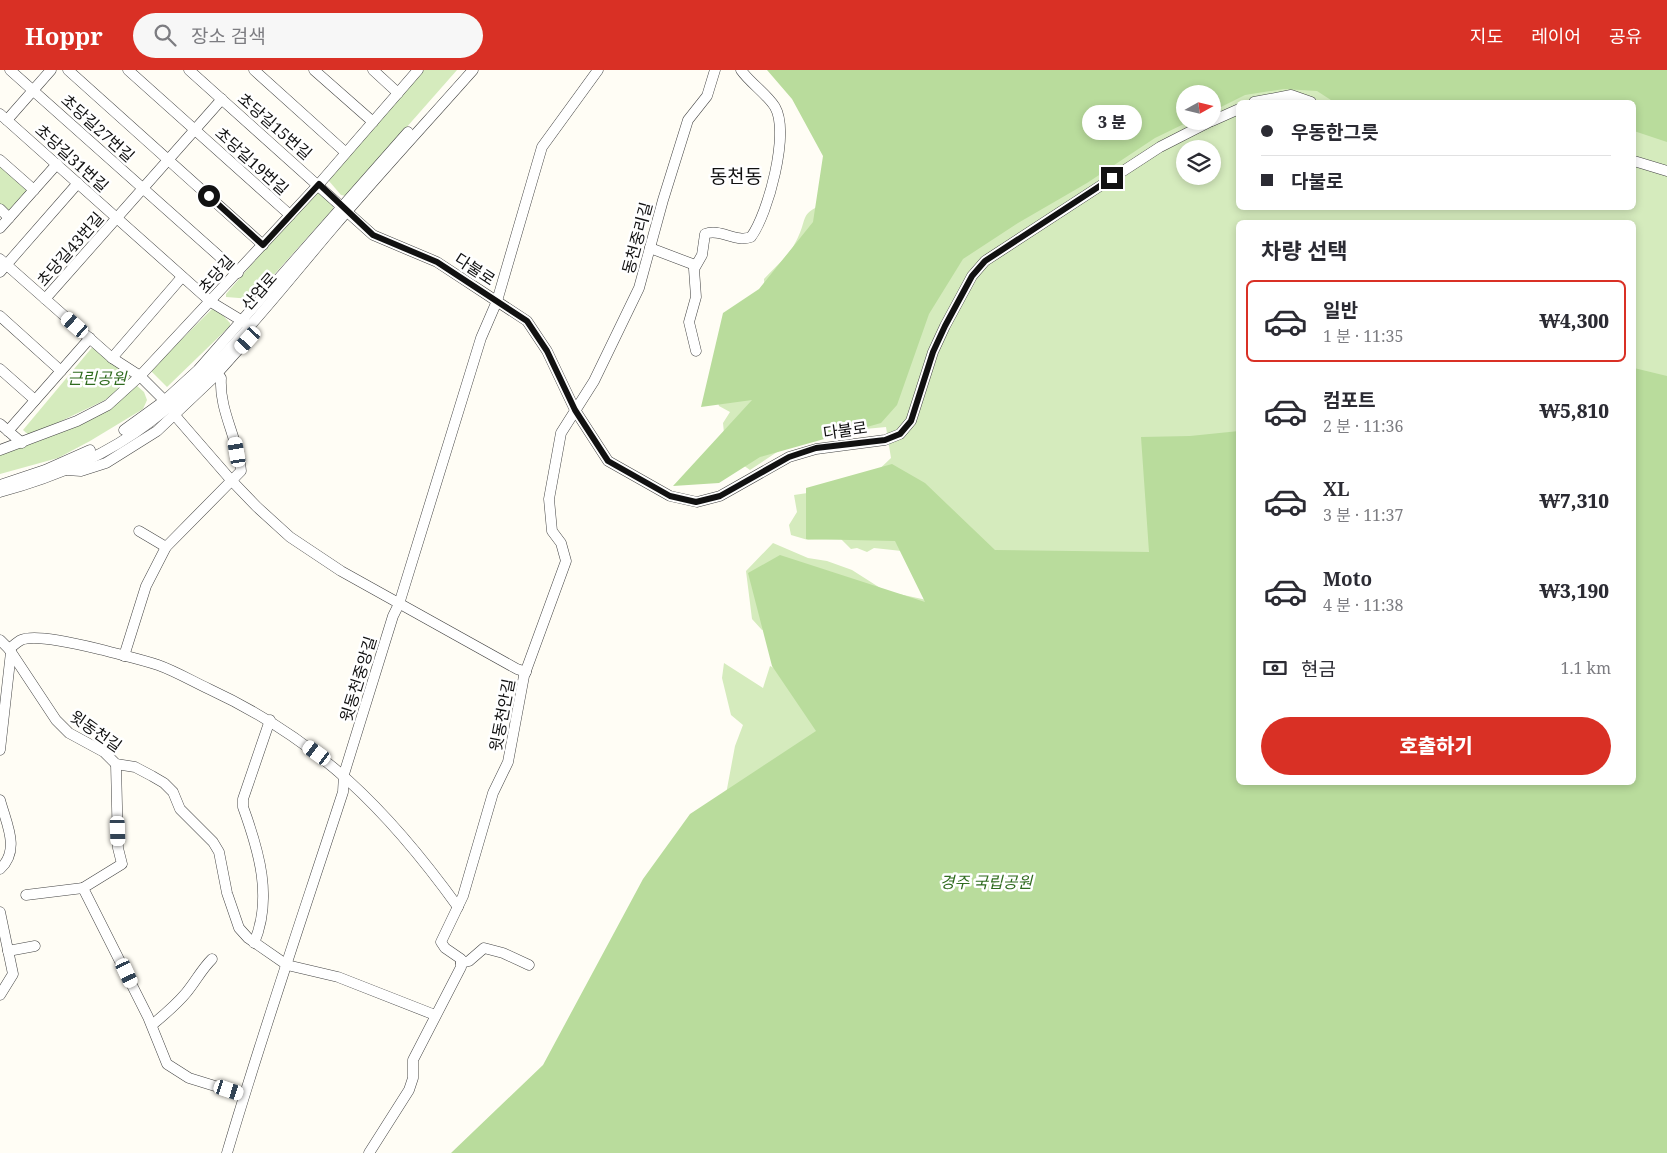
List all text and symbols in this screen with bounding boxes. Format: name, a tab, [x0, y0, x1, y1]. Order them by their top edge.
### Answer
search box	[133, 13, 483, 58]
text: Hoppr	[25, 19, 103, 52]
icon: search	[151, 21, 179, 49]
text: 장소 검색	[191, 23, 266, 49]
text: 지도	[1470, 24, 1503, 48]
text: 레이어	[1531, 24, 1581, 48]
text: 공유	[1609, 24, 1642, 48]
north arrow	[1176, 85, 1221, 130]
map controls	[1176, 85, 1221, 185]
street label: 초당길15번길	[233, 88, 317, 164]
street label: 초당길27번길	[57, 89, 139, 167]
callout: 3 분	[1082, 106, 1142, 140]
text: 3 분	[1098, 111, 1126, 133]
street label: 초당길31번길	[31, 119, 113, 197]
text: 우동한그릇	[1291, 119, 1378, 145]
street label: 초당길19번길	[211, 122, 293, 200]
button: layers	[1176, 140, 1221, 185]
district label: 동천동	[710, 163, 762, 189]
route end	[1101, 167, 1123, 189]
text: 다불로	[1291, 168, 1343, 194]
route start	[198, 185, 220, 207]
street label: 동천중리길	[617, 200, 657, 276]
street label: 초당길43번길	[32, 207, 108, 291]
text: 차량 선택	[1261, 235, 1348, 265]
street label: 다불로	[450, 248, 500, 290]
street label: 초당길	[193, 250, 239, 298]
street label: 산업로	[236, 267, 282, 315]
text: 일반	[1323, 297, 1358, 323]
icon: car	[1263, 299, 1308, 344]
text: ₩4,300	[1540, 308, 1609, 334]
car	[58, 309, 91, 341]
car	[232, 324, 263, 356]
text: 1 분 · 11:35	[1323, 325, 1404, 347]
park label: 근린공원	[68, 367, 128, 389]
text: 컴포트	[1323, 387, 1375, 413]
icon: car	[1263, 389, 1308, 434]
text: ₩5,810	[1540, 398, 1609, 424]
text: 2 분 · 11:36	[1323, 415, 1404, 437]
street label: 다불로	[822, 416, 869, 444]
car	[227, 436, 246, 468]
text: XL	[1323, 476, 1349, 502]
icon: car	[1263, 479, 1308, 524]
text: ₩7,310	[1540, 488, 1609, 514]
text: 3 분 · 11:37	[1323, 504, 1404, 526]
text: Moto	[1323, 566, 1372, 592]
icon: car	[1263, 569, 1308, 614]
text: ₩3,190	[1540, 578, 1609, 604]
text: 4 분 · 11:38	[1323, 594, 1404, 616]
street label: 윗동천중앙길	[335, 634, 381, 724]
icon: cash	[1261, 654, 1289, 682]
text: 현금	[1301, 656, 1336, 682]
text: 1.1 km	[1560, 657, 1611, 679]
street label: 윗동천안길	[484, 677, 520, 753]
street label: 윗동천길	[66, 705, 126, 757]
button: 호출하기	[1261, 717, 1611, 775]
car	[300, 738, 333, 768]
car	[109, 816, 126, 846]
park label: 경주 국립공원	[940, 871, 1034, 893]
car	[113, 956, 140, 990]
car	[212, 1078, 245, 1102]

